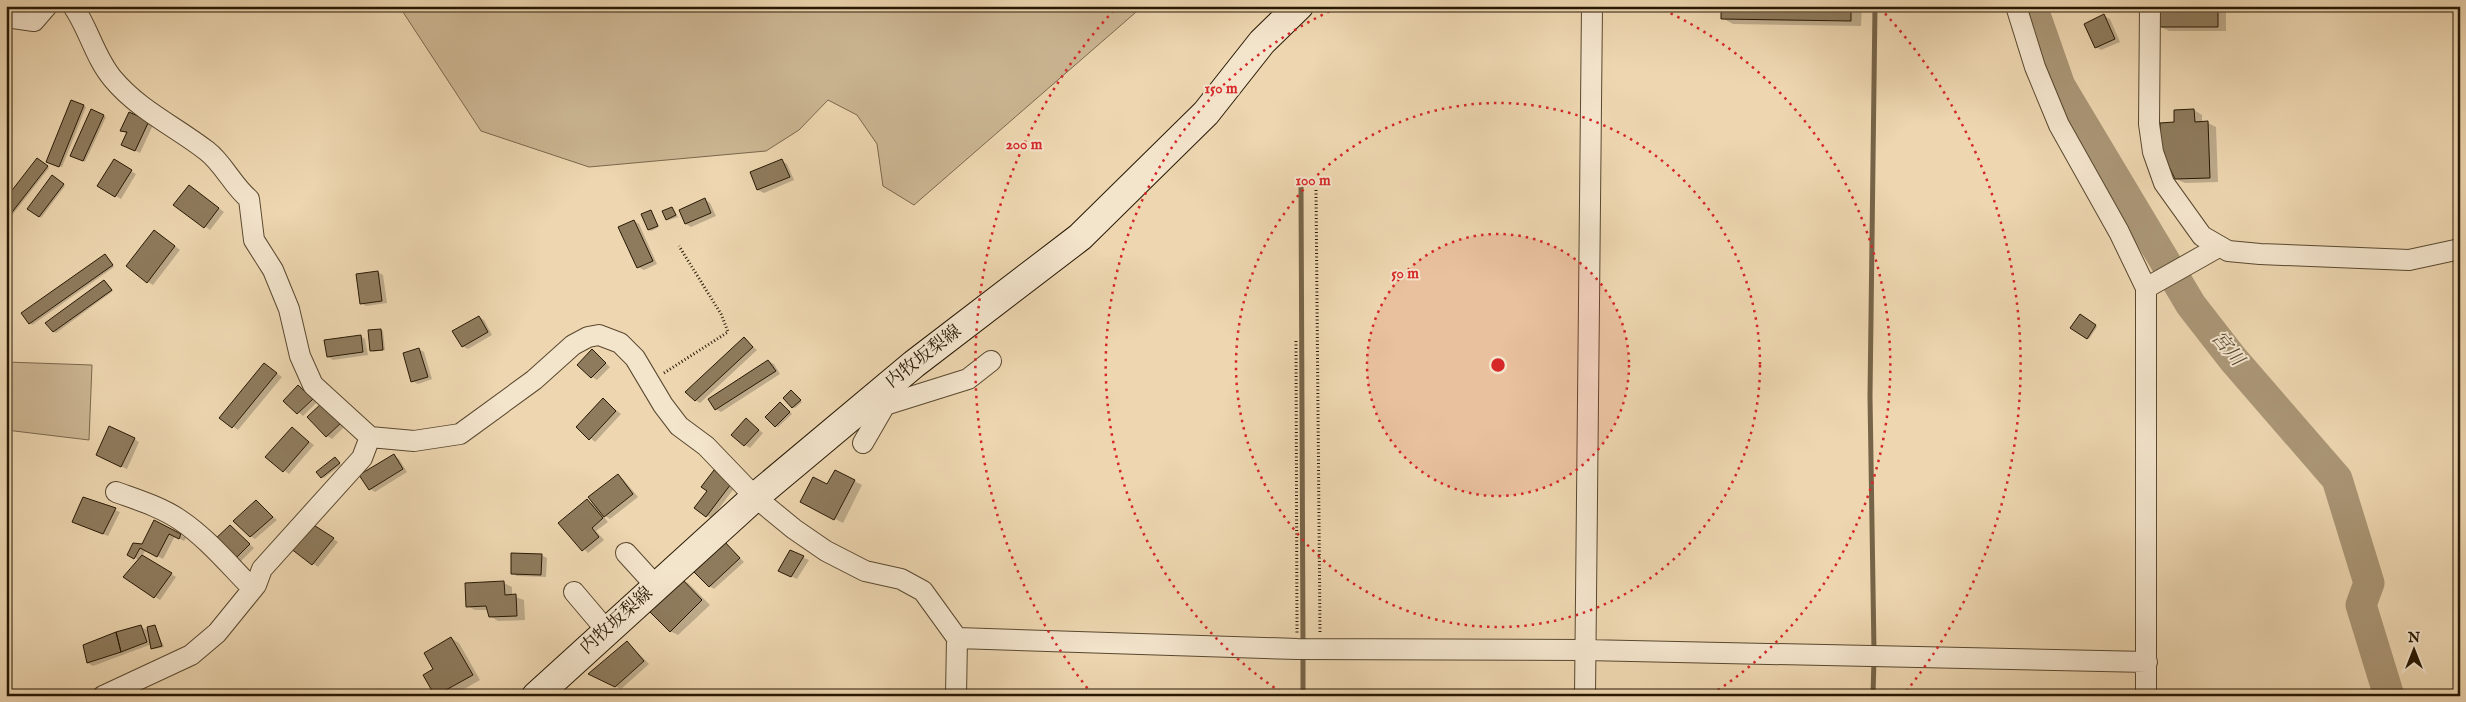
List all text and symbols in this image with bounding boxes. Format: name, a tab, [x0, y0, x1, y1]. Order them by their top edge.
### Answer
text: 150 m	[1204, 79, 1238, 98]
text: 200 m	[1006, 135, 1043, 154]
text: 100 m	[1295, 171, 1331, 190]
text: 50 m	[1391, 264, 1419, 283]
street label: 内牧坂梨線	[881, 320, 967, 394]
water label: 宮川	[2206, 327, 2250, 373]
centre of rings	[1489, 356, 1507, 374]
street label: 内牧坂梨線	[576, 582, 658, 660]
north arrow	[2388, 624, 2438, 674]
text: N	[2407, 629, 2420, 647]

